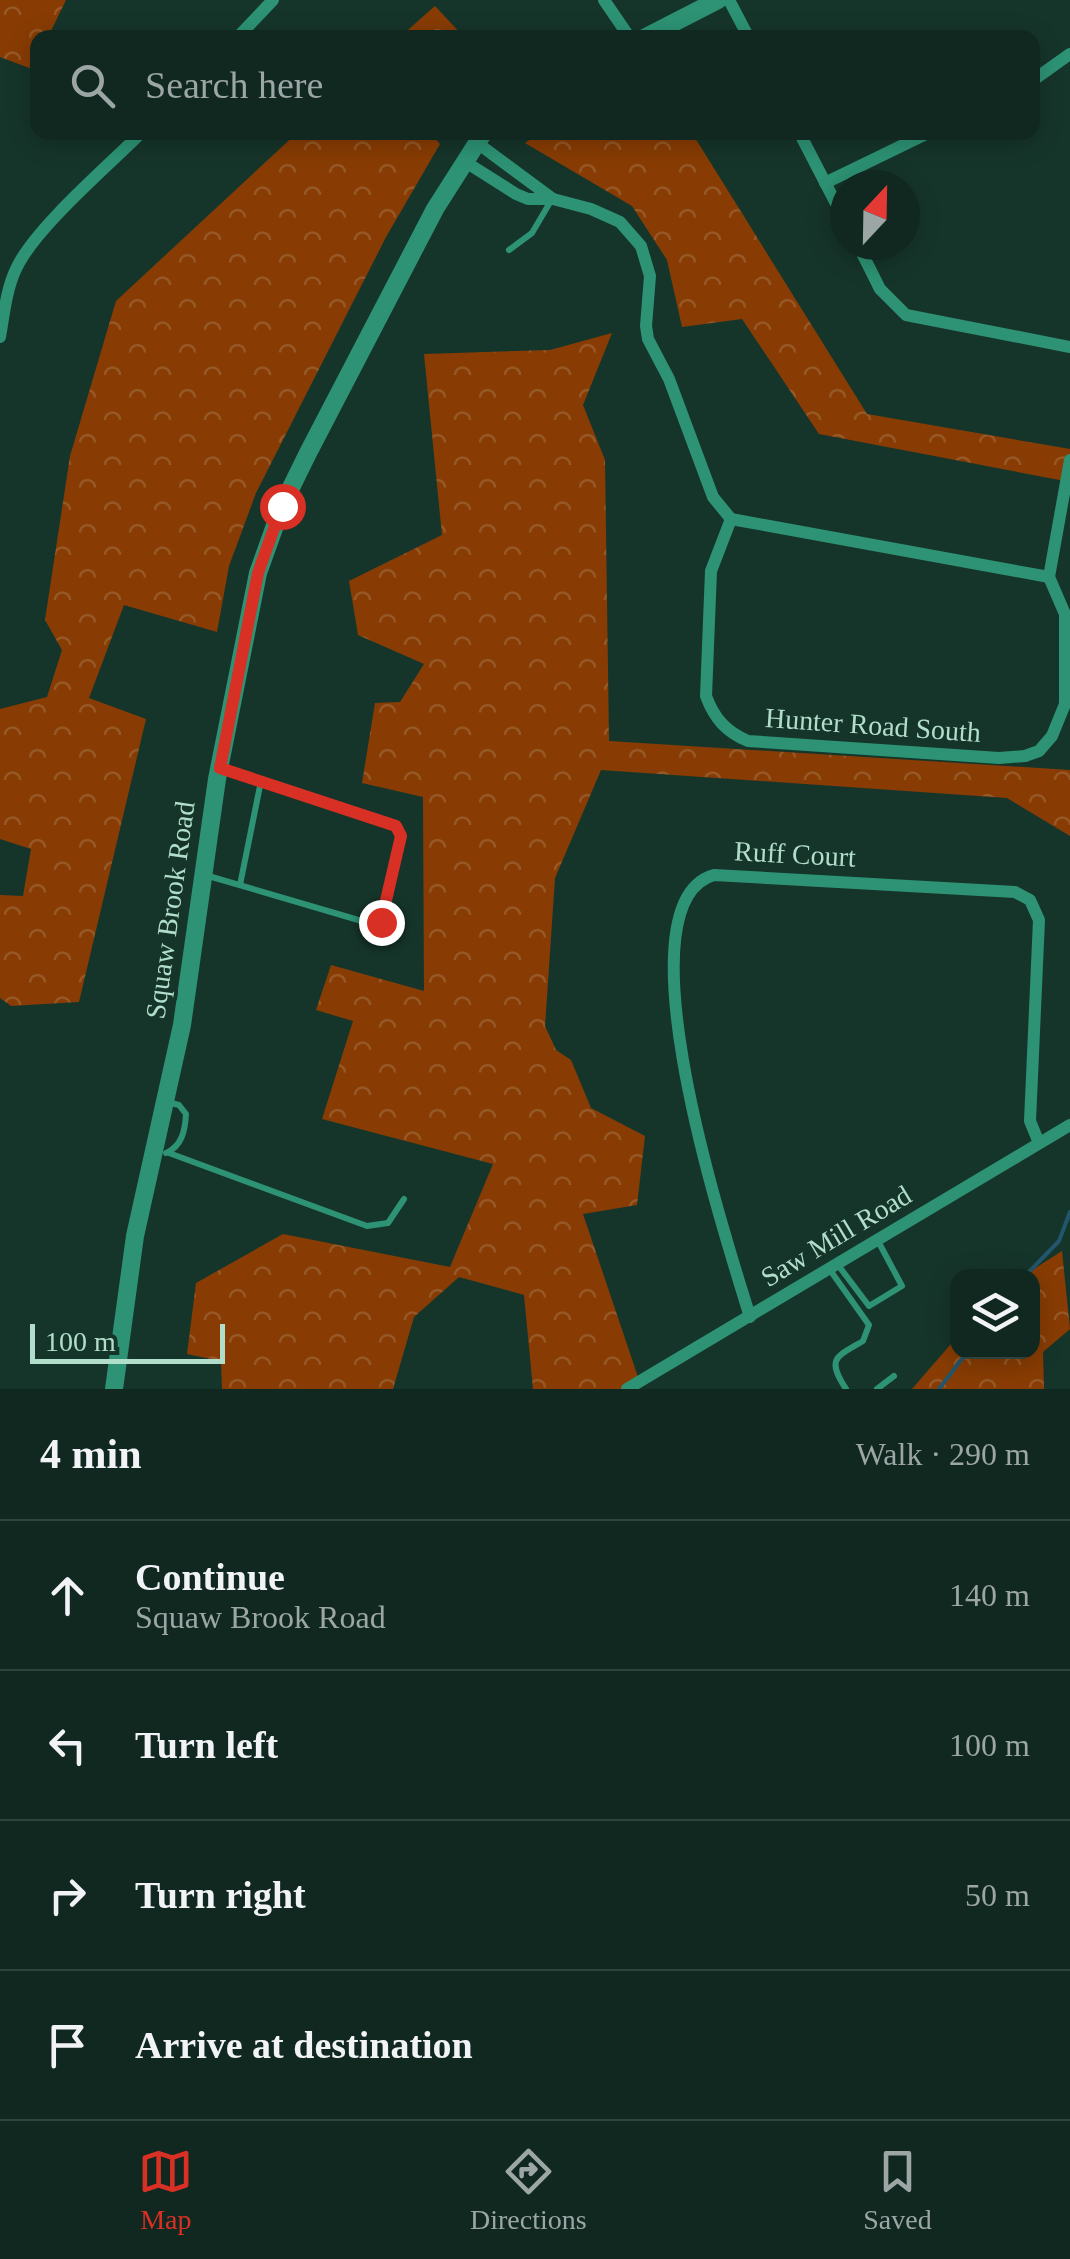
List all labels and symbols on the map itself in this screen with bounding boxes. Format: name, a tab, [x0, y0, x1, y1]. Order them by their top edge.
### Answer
north arrow	[830, 170, 920, 260]
route start	[260, 484, 306, 530]
street label: Hunter Road South	[764, 702, 982, 748]
street label: Squaw Brook Road	[139, 799, 201, 1021]
street label: Ruff Court	[733, 835, 857, 873]
route end	[359, 900, 405, 946]
street label: Saw Mill Road	[755, 1179, 917, 1293]
scale bar	[30, 1319, 225, 1364]

